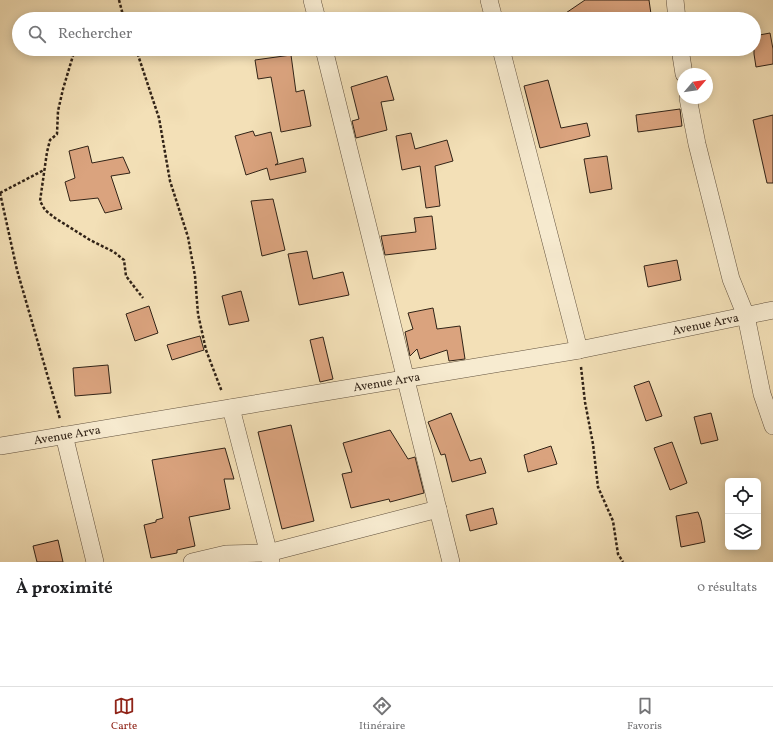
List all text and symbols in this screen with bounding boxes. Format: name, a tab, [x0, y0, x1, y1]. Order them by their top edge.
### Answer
search box	[12, 12, 761, 56]
icon: search	[26, 23, 48, 45]
text: Rechercher	[58, 24, 132, 45]
north arrow	[677, 68, 713, 104]
street label: Avenue Arva	[671, 310, 740, 340]
street label: Avenue Arva	[352, 369, 422, 396]
street label: Avenue Arva	[33, 422, 102, 449]
map controls	[725, 478, 761, 550]
button: locate	[725, 478, 761, 514]
button: layers	[725, 514, 761, 550]
text: À proximité	[16, 577, 113, 600]
text: 0 résultats	[697, 579, 757, 597]
tab: Carte	[111, 695, 137, 734]
tab: Itinéraire	[359, 695, 405, 734]
tab: Favoris	[627, 695, 662, 734]

